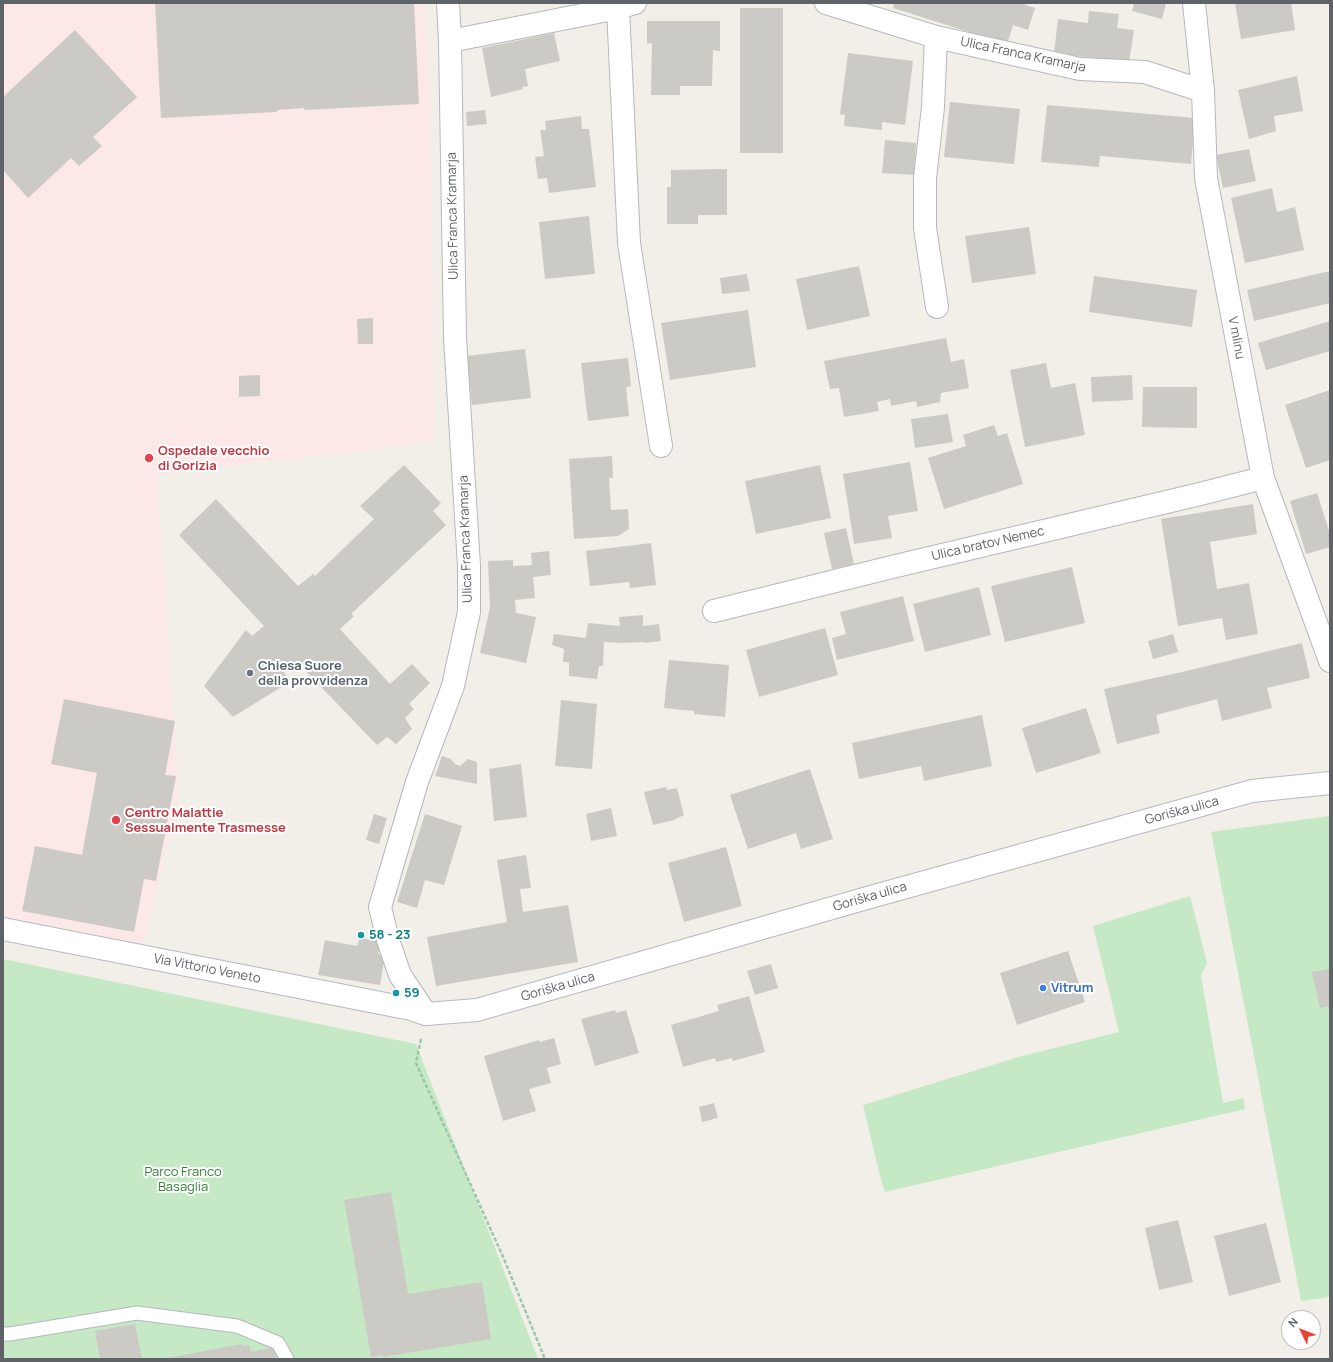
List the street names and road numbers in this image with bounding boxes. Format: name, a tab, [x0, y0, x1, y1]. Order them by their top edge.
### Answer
street label: Ulica Franca Kramarja	[959, 34, 1087, 76]
street label: Ulica Franca Kramarja	[444, 152, 462, 280]
street label: V mlinu	[1224, 315, 1248, 361]
street label: Ulica Franca Kramarja	[456, 475, 476, 603]
street label: Ulica bratov Nemec	[930, 523, 1046, 565]
street label: Goriška ulica	[1143, 794, 1221, 828]
street label: Goriška ulica	[831, 879, 909, 915]
street label: Via Vittorio Veneto	[152, 951, 262, 987]
street label: Goriška ulica	[519, 969, 597, 1005]

